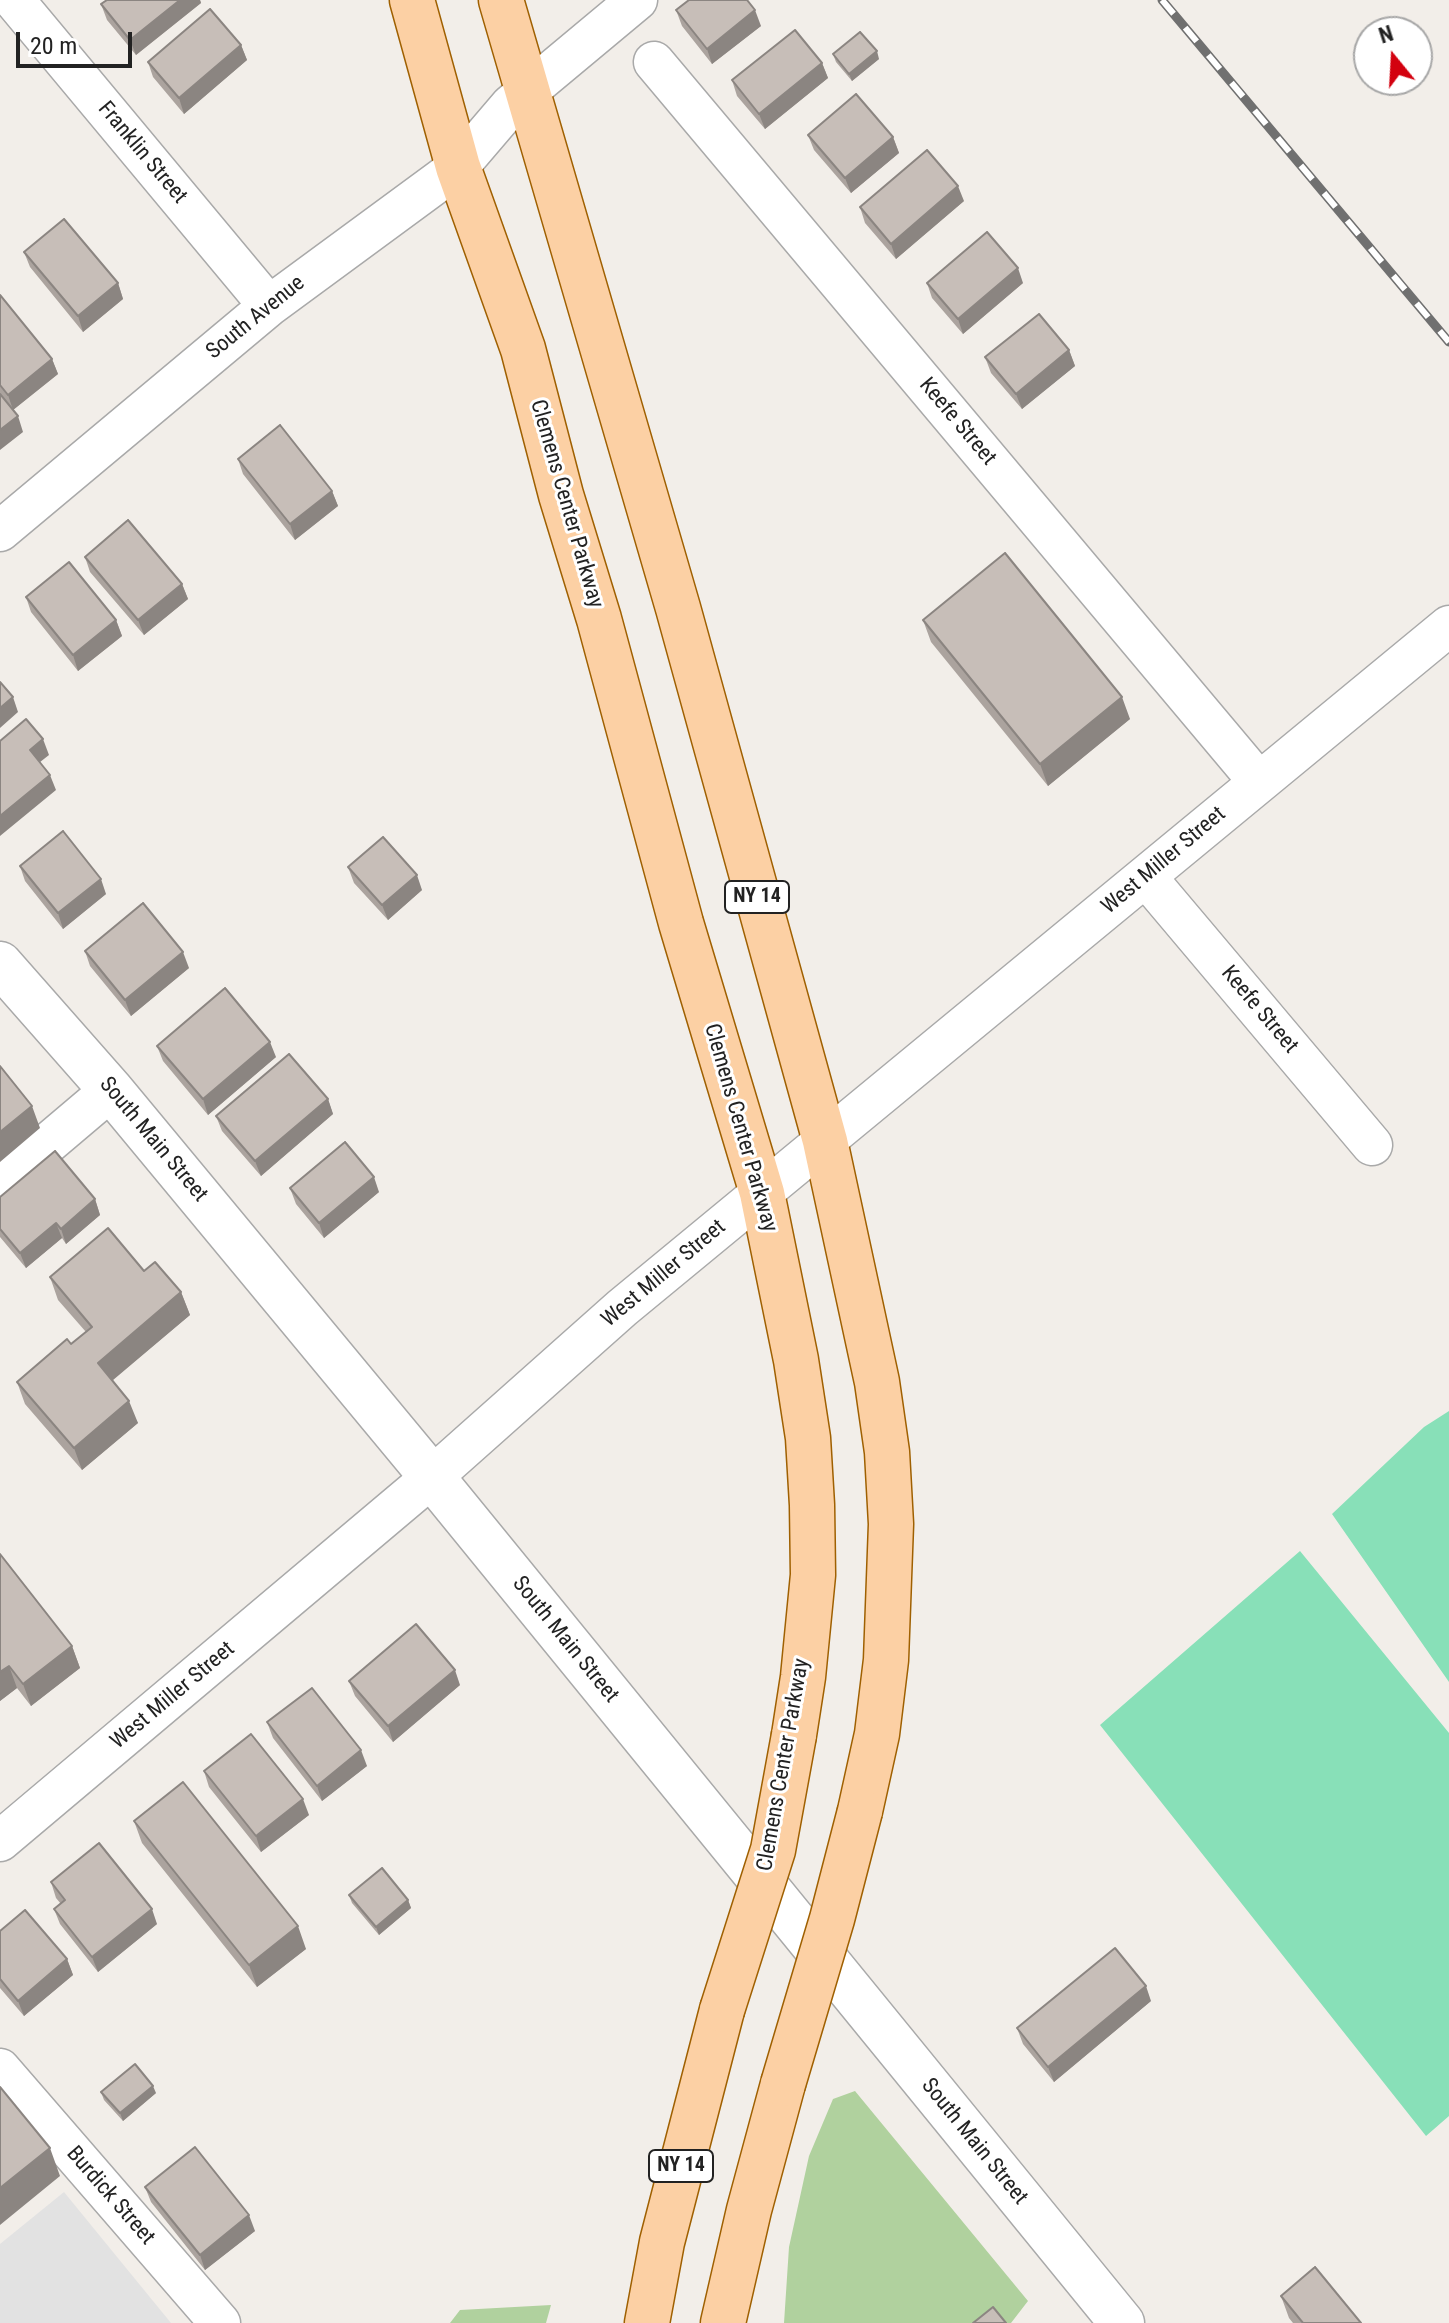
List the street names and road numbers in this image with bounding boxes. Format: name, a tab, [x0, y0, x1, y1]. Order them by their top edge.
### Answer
street label: Franklin Street	[92, 97, 192, 209]
street label: South Avenue	[202, 270, 310, 366]
street label: Keefe Street	[913, 373, 1001, 471]
street label: Clemens Center Parkway	[524, 397, 608, 611]
street label: West Miller Street	[1097, 801, 1231, 921]
road number: NY 14	[725, 881, 789, 913]
street label: Keefe Street	[1215, 961, 1303, 1059]
street label: Clemens Center Parkway	[698, 1021, 782, 1235]
street label: South Main Street	[93, 1072, 213, 1208]
street label: West Miller Street	[597, 1214, 731, 1334]
street label: South Main Street	[506, 1572, 624, 1708]
street label: West Miller Street	[106, 1636, 240, 1756]
street label: Clemens Center Parkway	[752, 1657, 816, 1873]
street label: South Main Street	[915, 2074, 1033, 2210]
street label: Burdick Street	[60, 2141, 160, 2251]
road number: NY 14	[649, 2150, 713, 2182]

